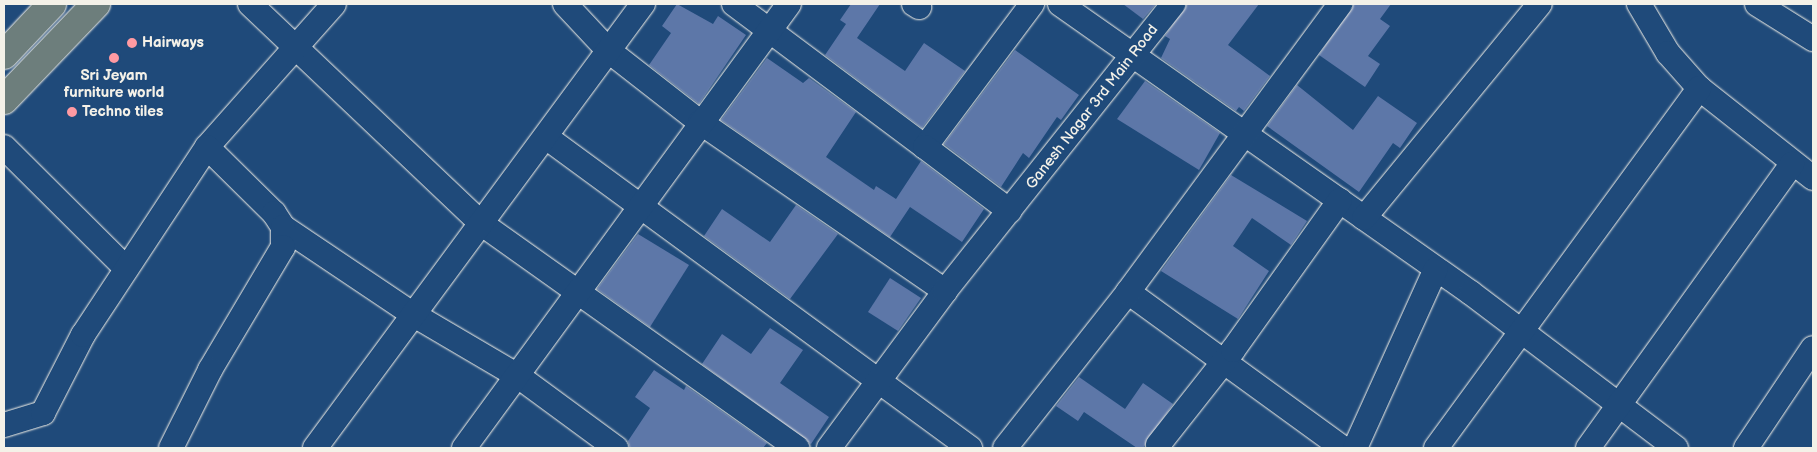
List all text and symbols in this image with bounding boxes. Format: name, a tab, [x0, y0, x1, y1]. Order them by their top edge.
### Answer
street label: Ganesh Nagar 3rd Main Road	[1022, 21, 1162, 193]
place label: Hairways	[142, 34, 204, 52]
marker: Hairways	[126, 37, 138, 49]
marker: Sri Jeyam furniture world	[108, 52, 120, 64]
place label: Sri Jeyam furniture world	[64, 66, 164, 101]
place label: Techno tiles	[82, 103, 163, 121]
marker: Techno tiles	[66, 106, 78, 118]

